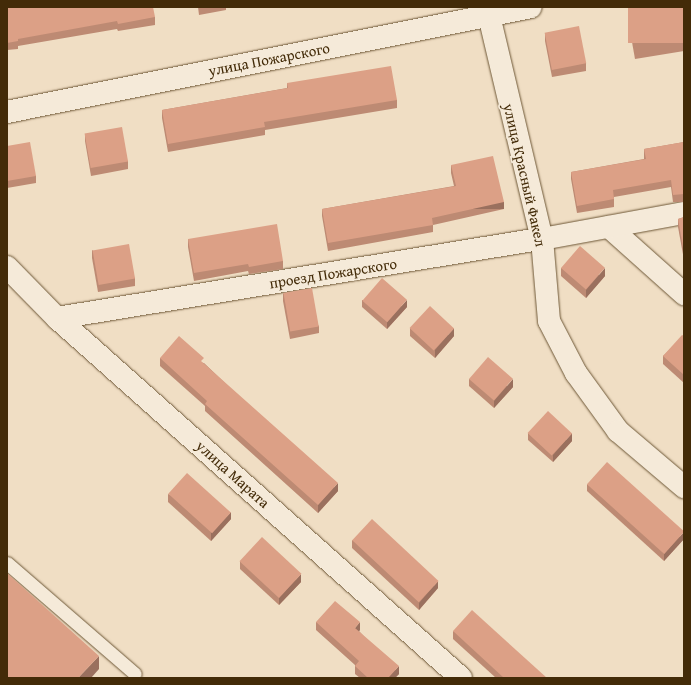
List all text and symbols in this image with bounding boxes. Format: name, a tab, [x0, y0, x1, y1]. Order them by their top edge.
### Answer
street label: улица Пожарского	[207, 38, 331, 80]
street label: улица Красный Факел	[500, 102, 550, 248]
street label: проезд Пожарского	[268, 254, 398, 292]
street label: улица Марата	[193, 436, 273, 512]

